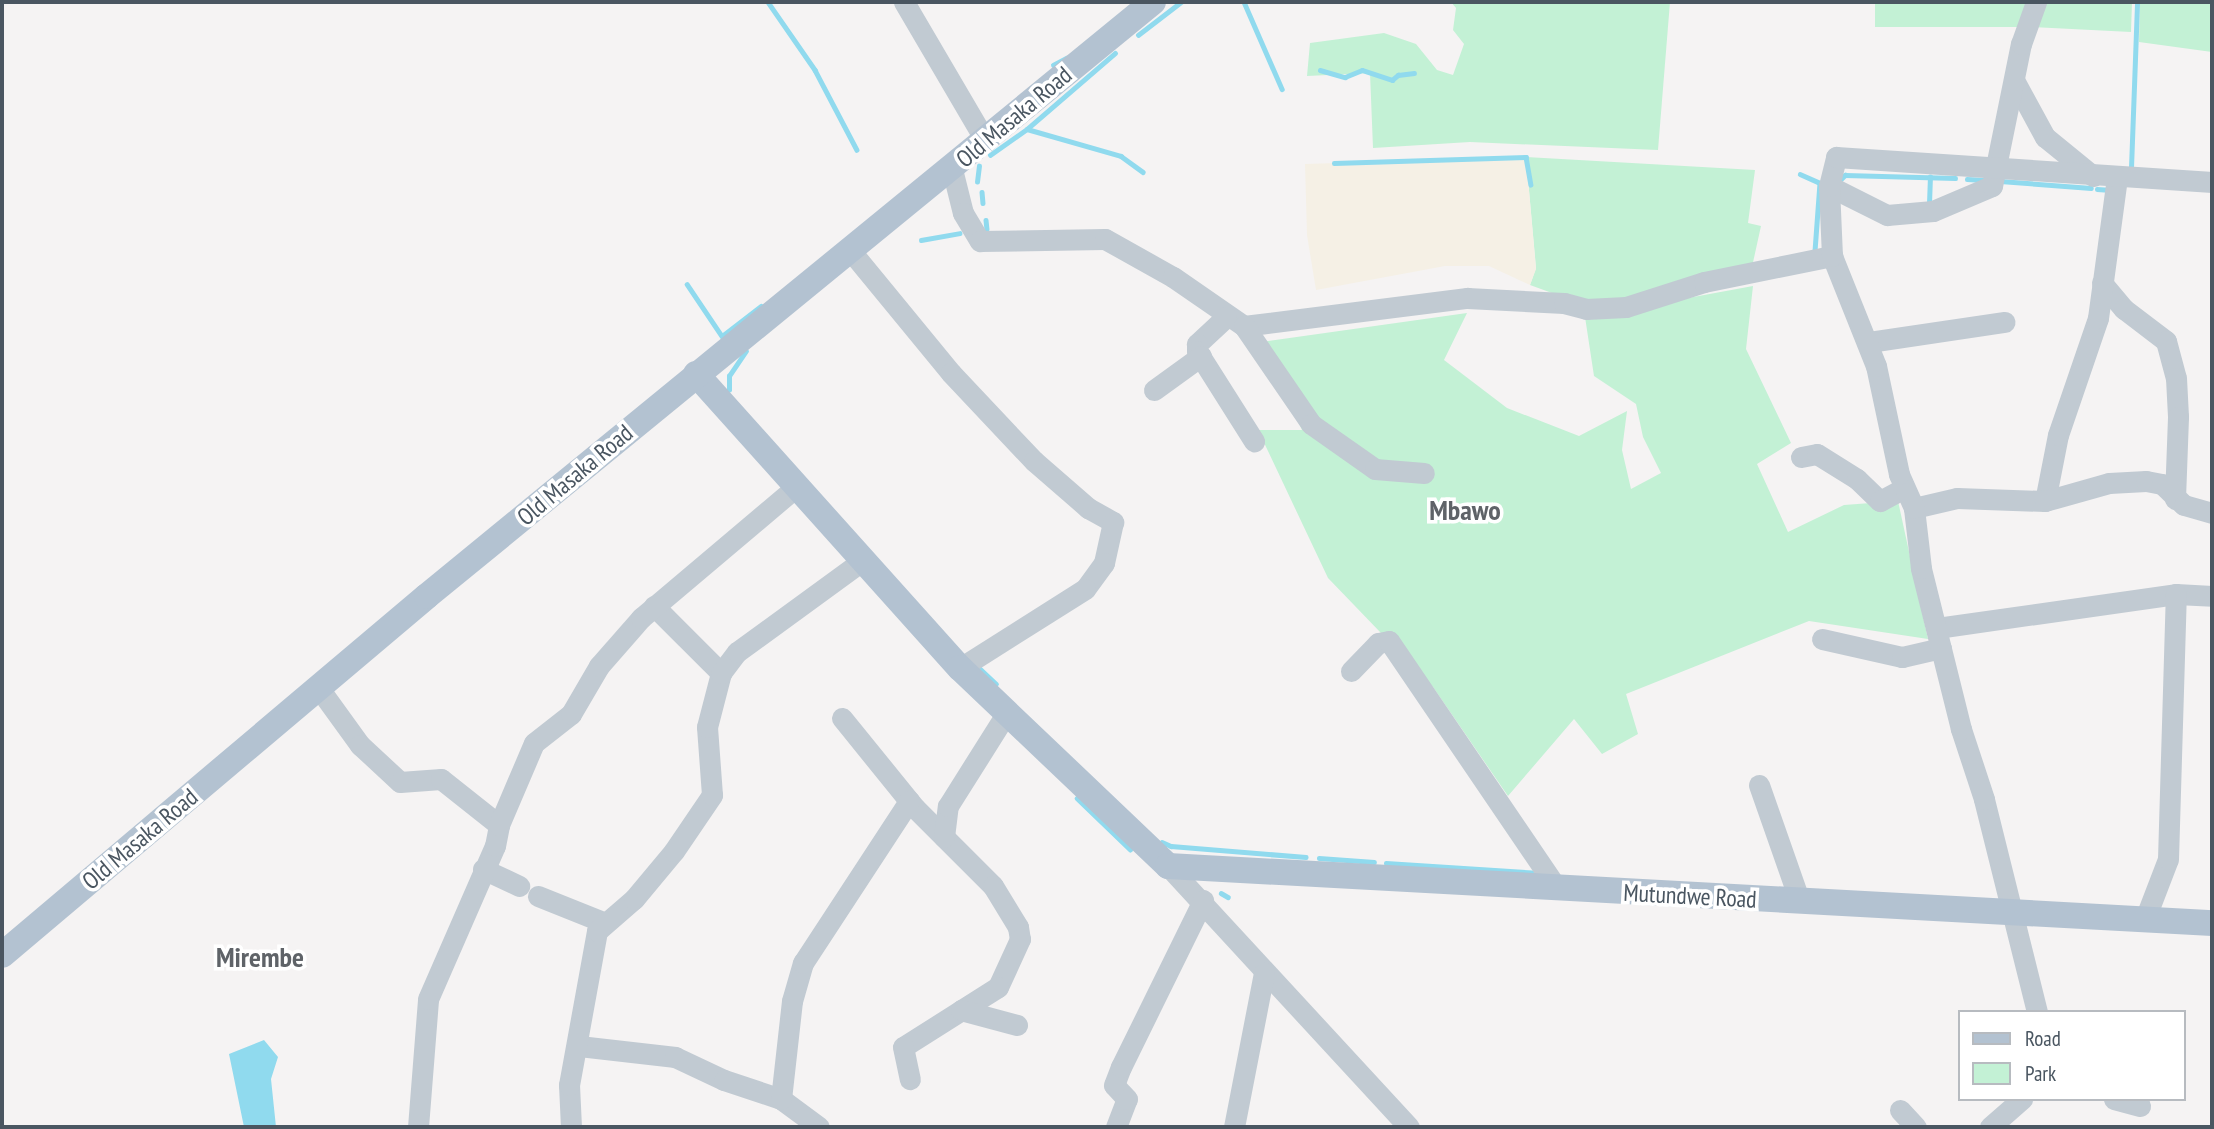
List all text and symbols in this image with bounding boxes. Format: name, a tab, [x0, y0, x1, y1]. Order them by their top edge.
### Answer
street label: Old Masaka Road	[950, 60, 1078, 174]
street label: Old Masaka Road	[511, 418, 639, 532]
district label: Mbawo	[1429, 493, 1501, 527]
street label: Old Masaka Road	[76, 782, 204, 896]
street label: Mutundwe Road	[1623, 878, 1757, 914]
district label: Mirembe	[216, 940, 304, 974]
legend	[1958, 1010, 2186, 1101]
text: Road	[2025, 1025, 2061, 1052]
text: Park	[2025, 1060, 2056, 1087]

